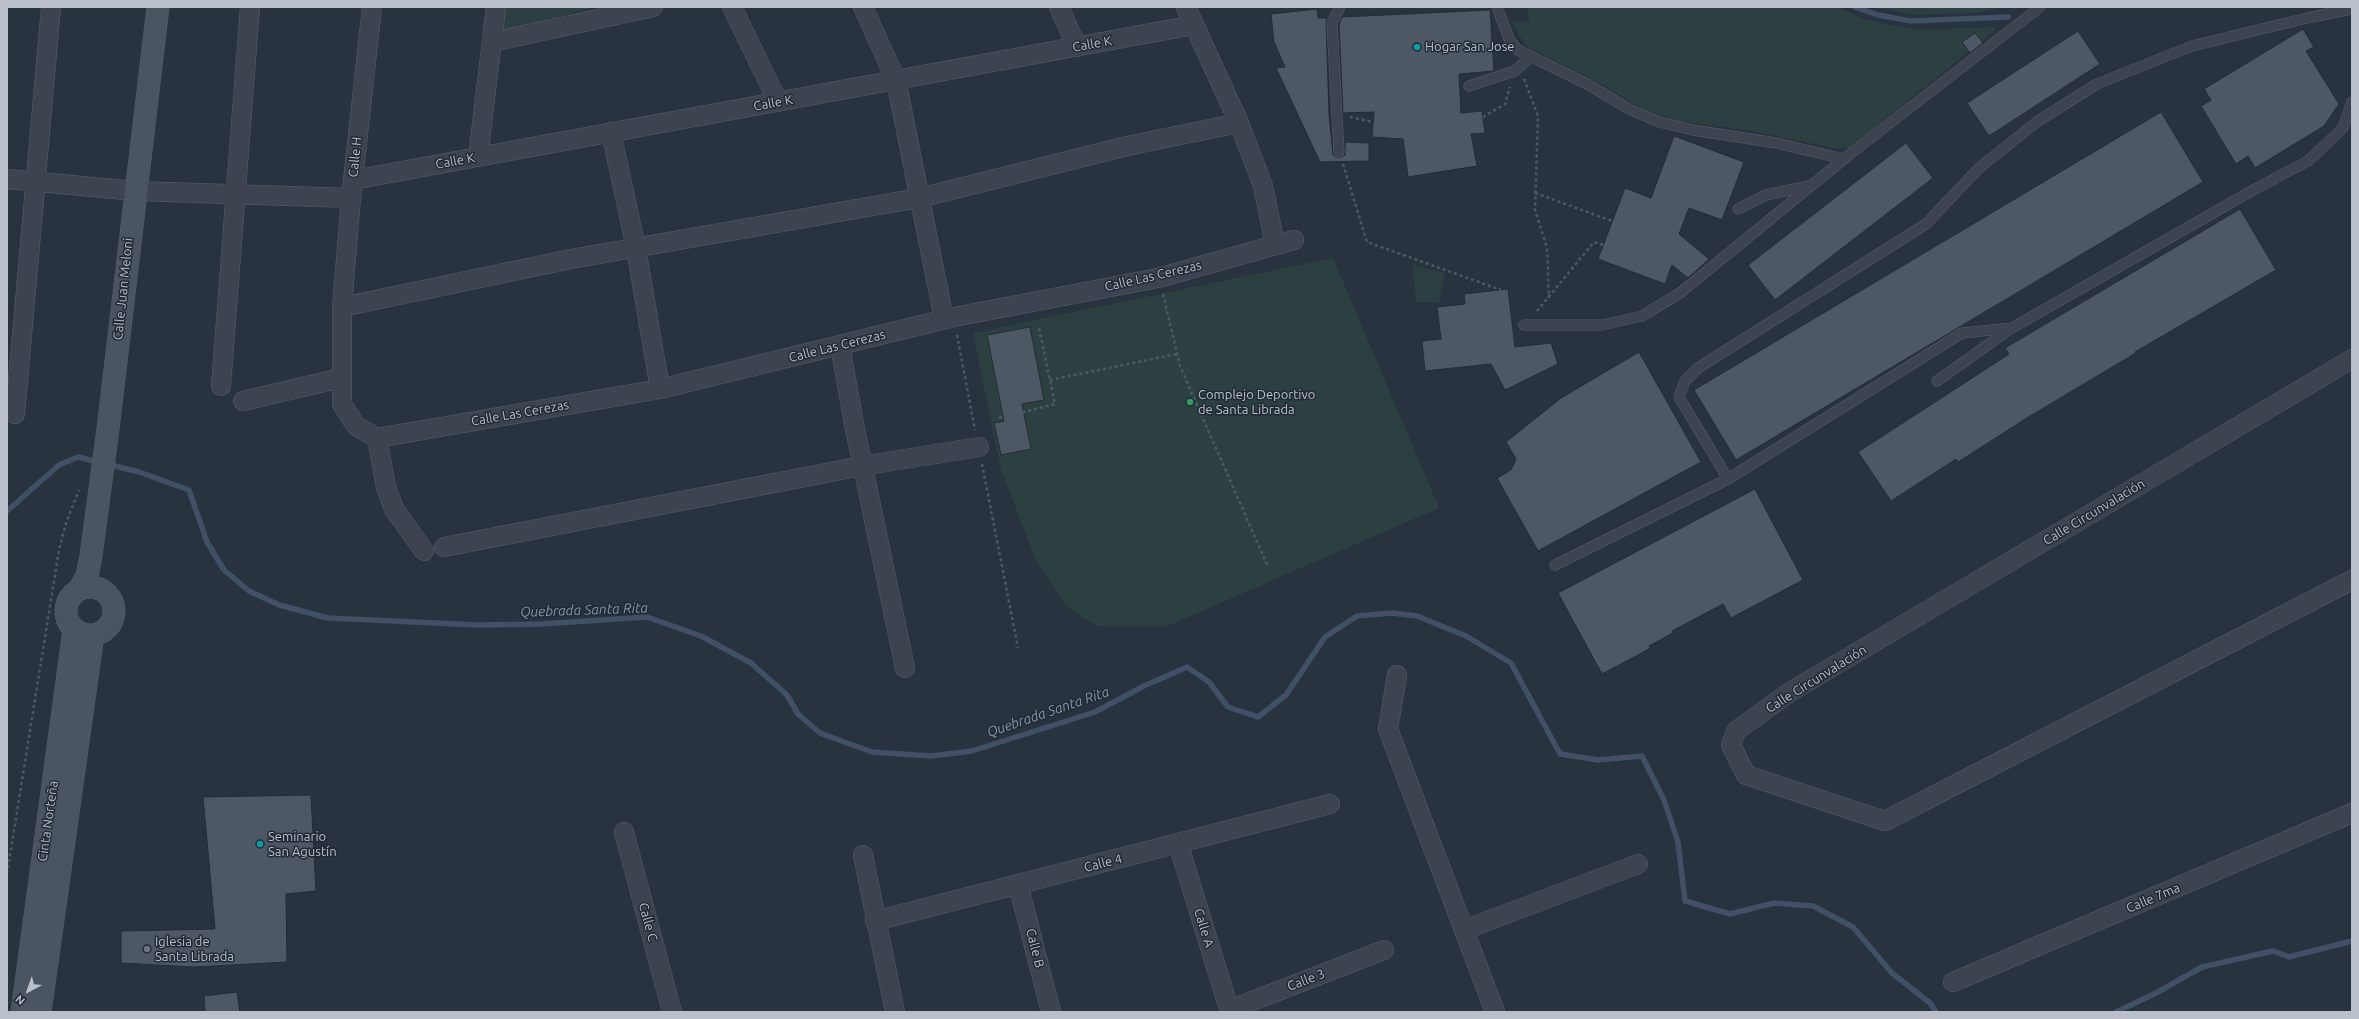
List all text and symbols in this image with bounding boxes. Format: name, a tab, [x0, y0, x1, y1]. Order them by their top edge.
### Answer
street label: Calle K	[1071, 33, 1113, 55]
place label: Hogar San Jose	[1425, 39, 1514, 55]
marker: Hogar San Jose	[1412, 42, 1422, 52]
street label: Calle K	[752, 92, 794, 114]
street label: Calle H	[345, 136, 365, 178]
street label: Calle K	[434, 150, 476, 172]
street label: Calle Juan Meloni	[110, 237, 136, 341]
street label: Calle Las Cerezas	[1103, 257, 1203, 295]
street label: Calle Las Cerezas	[787, 326, 887, 366]
place label: Complejo Deportivo de Santa Librada	[1198, 387, 1315, 418]
street label: Calle Las Cerezas	[470, 397, 570, 429]
marker: Complejo Deportivo de Santa Librada	[1185, 397, 1195, 407]
street label: Calle Circunvalación	[2040, 475, 2148, 549]
water label: Quebrada Santa Rita	[520, 599, 648, 621]
street label: Calle Circunvalación	[1763, 642, 1869, 716]
water label: Quebrada Santa Rita	[985, 683, 1111, 741]
street label: Cinta Norteña	[35, 780, 61, 862]
place label: Seminario San Agustín	[268, 829, 337, 860]
marker: Seminario San Agustín	[255, 839, 265, 849]
street label: Calle 4	[1082, 851, 1124, 875]
street label: Calle 7ma	[2124, 880, 2182, 916]
street label: Calle C	[635, 901, 661, 943]
street label: Calle A	[1191, 907, 1217, 949]
street label: Calle B	[1023, 927, 1047, 969]
place label: Iglesia de Santa Librada	[155, 934, 234, 965]
marker: Iglesia de Santa Librada	[142, 944, 152, 954]
street label: Calle 3	[1285, 966, 1327, 994]
north arrow	[8, 971, 48, 1011]
text: N	[13, 993, 27, 1007]

